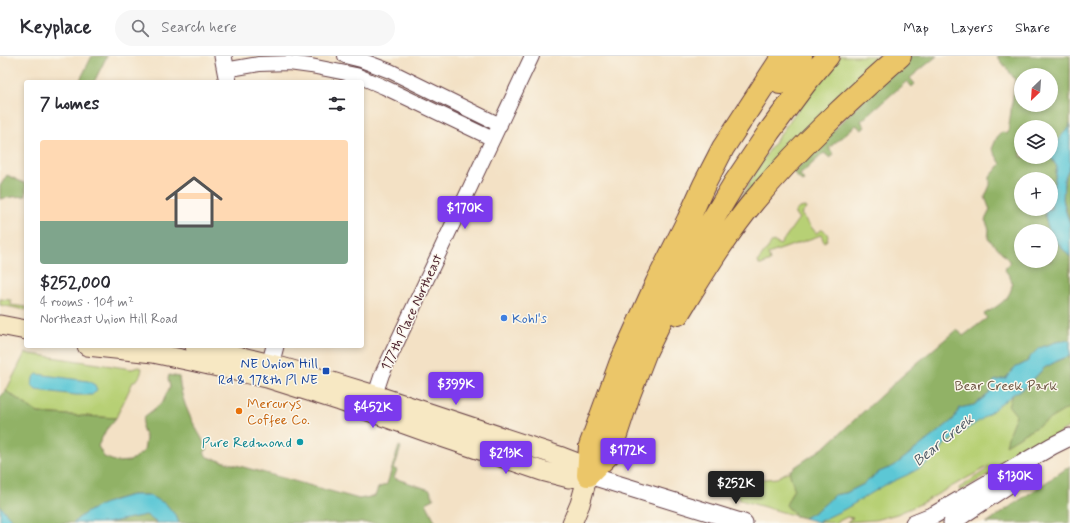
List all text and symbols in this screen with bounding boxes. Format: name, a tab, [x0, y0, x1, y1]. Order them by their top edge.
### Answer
search box	[115, 10, 395, 46]
text: Keyplace	[20, 15, 91, 40]
icon: search	[129, 17, 151, 39]
text: Search here	[161, 18, 237, 38]
text: Map	[903, 19, 929, 37]
text: Layers	[951, 19, 993, 37]
text: Share	[1015, 19, 1050, 37]
north arrow	[1014, 68, 1058, 112]
map controls	[1014, 68, 1058, 268]
text: 7 homes	[40, 93, 99, 115]
icon: filters	[326, 93, 348, 115]
button: layers	[1014, 120, 1058, 164]
icon: home	[158, 166, 230, 238]
button: +	[1014, 172, 1058, 216]
pin: $170K	[437, 196, 493, 230]
text: $170K	[447, 200, 484, 217]
button: −	[1014, 224, 1058, 268]
street label: 177th Place Northeast	[377, 251, 447, 374]
text: $252,000	[40, 272, 111, 294]
text: 4 rooms · 104 m²	[40, 294, 134, 311]
place label: Kohl's	[512, 310, 547, 328]
text: Northeast Union Hill Road	[40, 311, 178, 328]
marker: Kohl's	[499, 313, 509, 323]
place label: NE Union Hill Rd & 178th Pl NE	[218, 355, 318, 389]
marker: NE Union Hill Rd & 178th Pl NE	[321, 366, 331, 376]
pin: $399K	[428, 372, 484, 406]
text: $399K	[437, 376, 475, 393]
park label: Bear Creek Park	[955, 377, 1058, 395]
place label: Mercurys Coffee Co.	[247, 395, 310, 429]
pin: $452K	[345, 395, 401, 429]
text: $452K	[353, 399, 393, 416]
marker: Mercurys Coffee Co.	[234, 406, 244, 416]
water label: Bear Creek	[909, 410, 979, 471]
place label: Pure Redmond	[202, 434, 292, 452]
marker: Pure Redmond	[295, 437, 305, 447]
pin: $172K	[600, 438, 656, 472]
pin: $213K	[478, 441, 534, 475]
text: $172K	[610, 442, 646, 459]
text: $213K	[489, 445, 523, 462]
pin: $130K	[987, 464, 1043, 498]
text: $130K	[997, 468, 1033, 485]
pin: $252K	[708, 471, 764, 505]
text: $252K	[717, 475, 755, 492]

